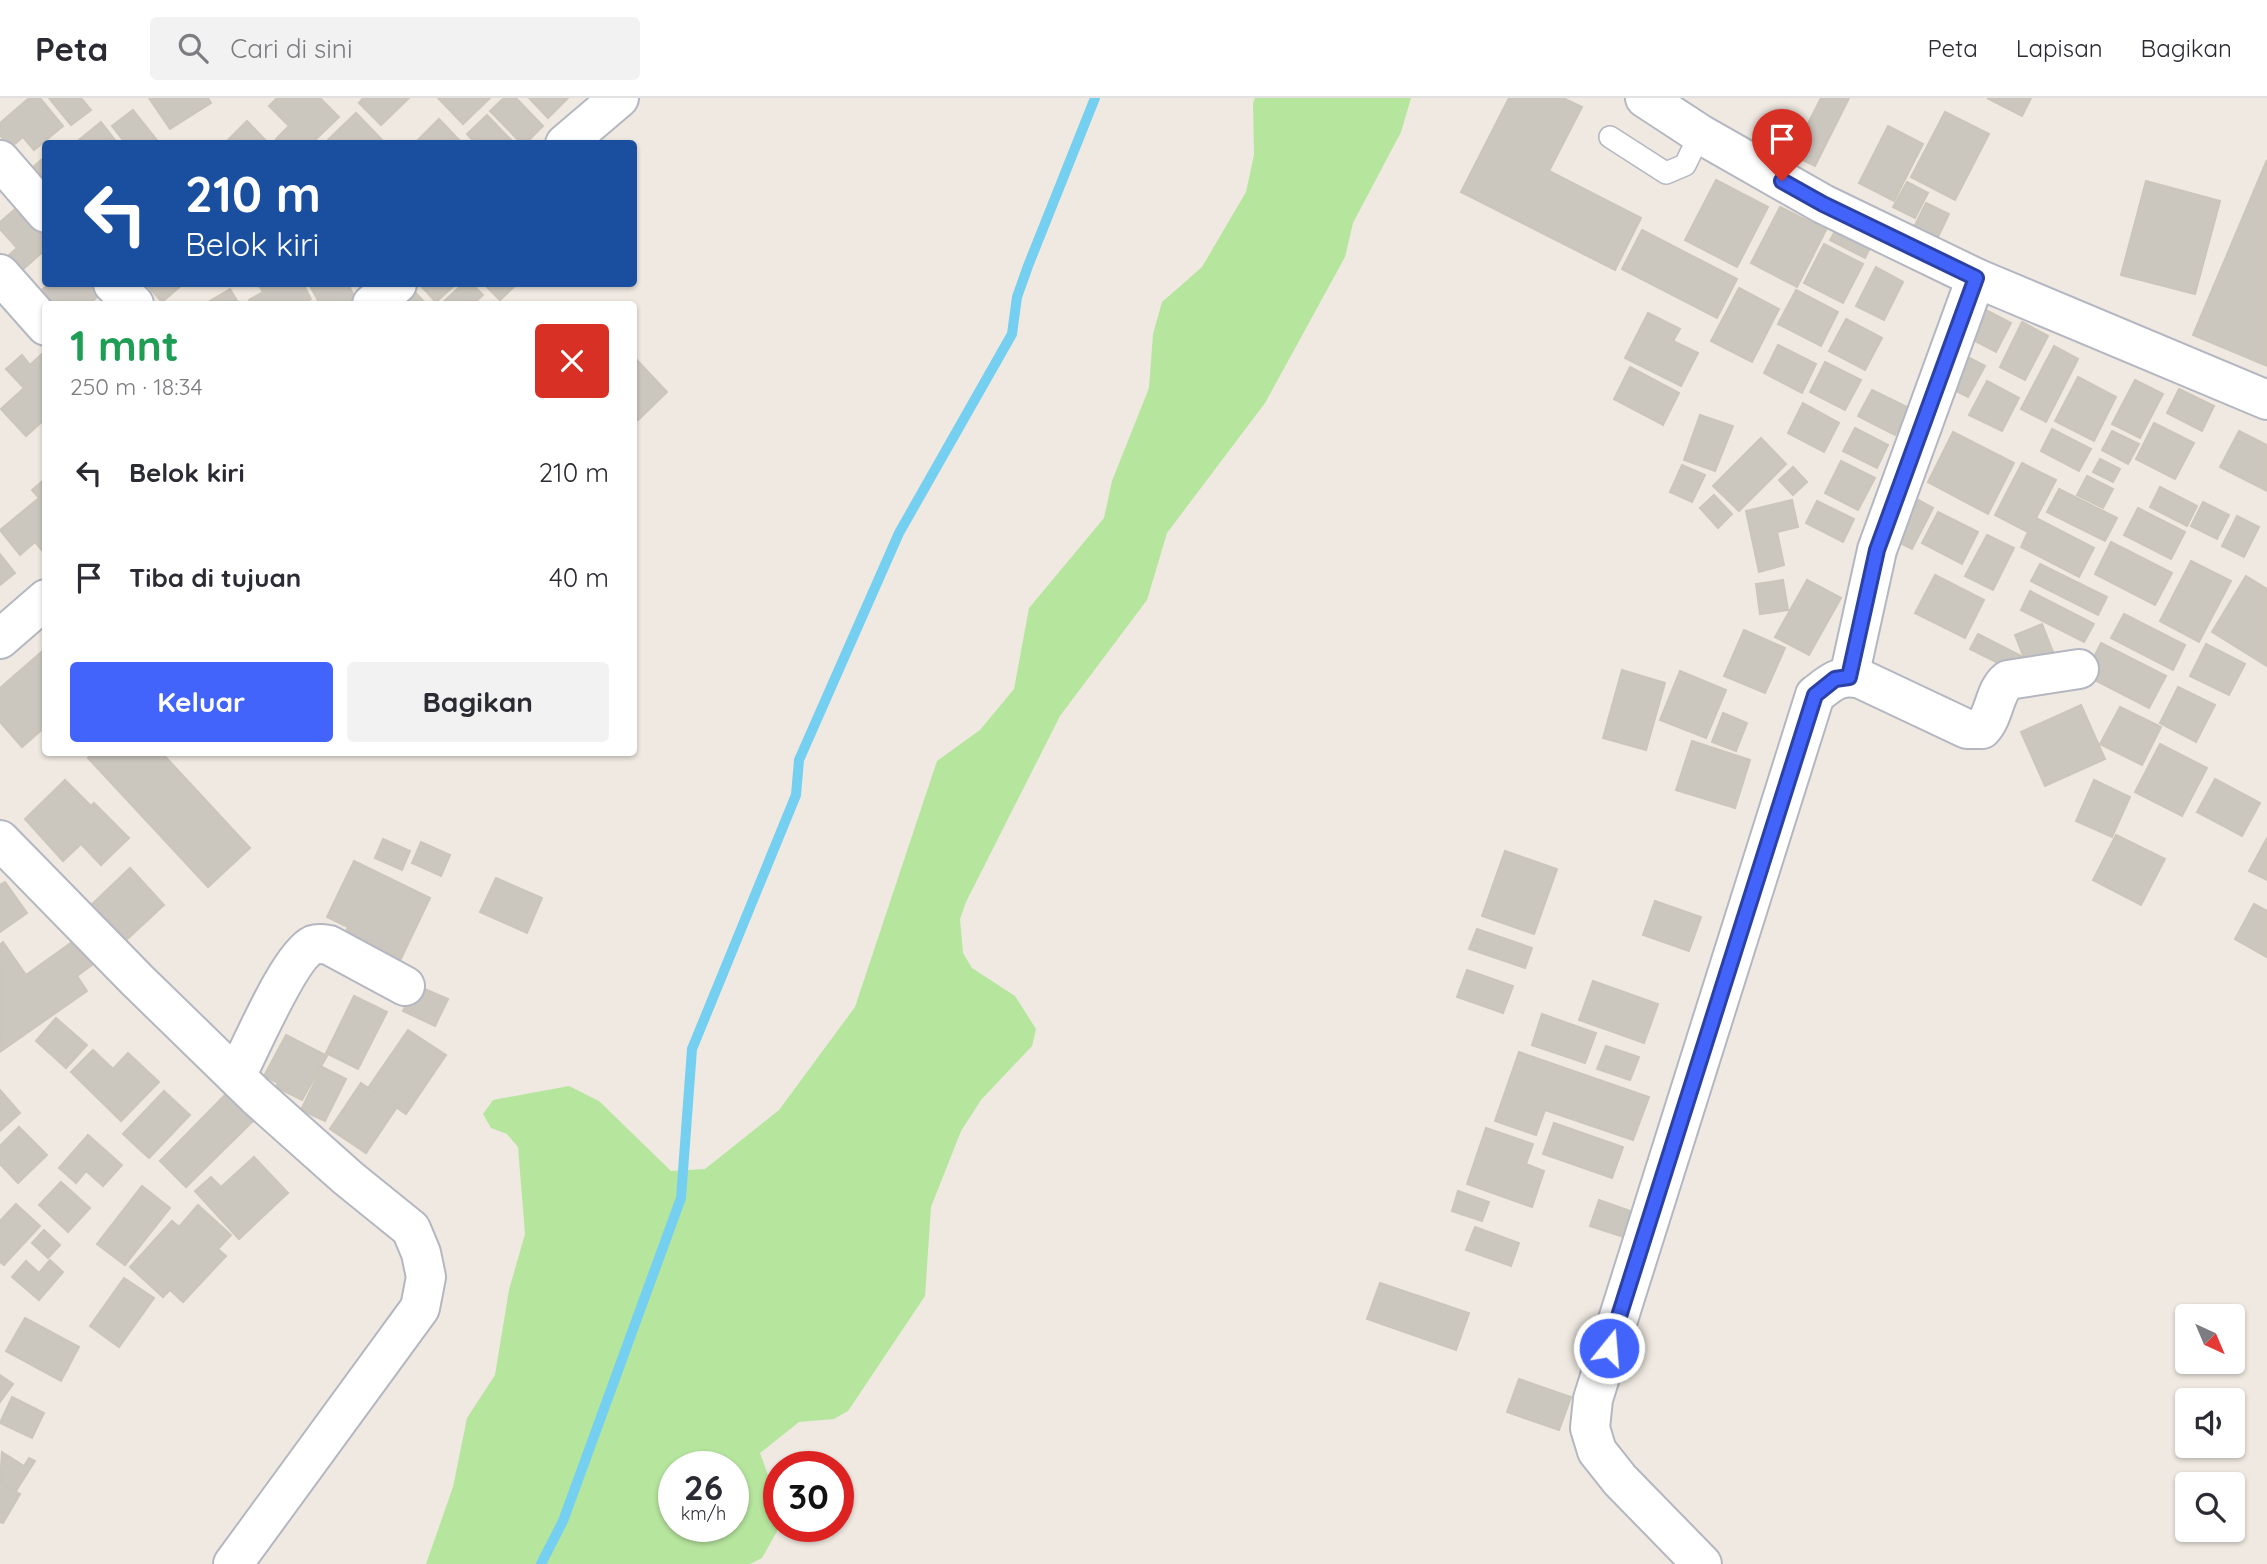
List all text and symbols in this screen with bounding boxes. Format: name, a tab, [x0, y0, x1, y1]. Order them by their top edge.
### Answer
search box	[150, 17, 640, 80]
text: Peta	[35, 28, 108, 69]
icon: search	[174, 29, 212, 67]
text: Cari di sini	[230, 32, 352, 65]
text: Peta	[1927, 33, 1978, 63]
text: Lapisan	[2016, 33, 2103, 63]
text: Bagikan	[2141, 33, 2232, 63]
pin	[1752, 109, 1812, 181]
icon: arrive	[1763, 120, 1801, 158]
text: 210 m	[185, 163, 321, 224]
icon: left	[70, 168, 161, 259]
text: Belok kiri	[185, 224, 319, 264]
text: 1 mnt	[70, 319, 179, 372]
button: close	[535, 324, 609, 398]
text: 250 m · 18:34	[70, 372, 203, 401]
icon: left	[70, 454, 108, 492]
text: Belok kiri	[129, 456, 245, 489]
text: 210 m	[539, 456, 609, 489]
icon: arrive	[70, 559, 108, 597]
text: Tiba di tujuan	[129, 561, 301, 594]
text: 40 m	[549, 561, 609, 594]
button: Keluar	[70, 662, 333, 742]
button: Bagikan	[347, 662, 609, 742]
north arrow	[2175, 1304, 2245, 1374]
map controls	[2175, 1304, 2245, 1542]
position arrow	[1572, 1311, 1646, 1385]
button: sound	[2175, 1388, 2245, 1458]
speed limit sign: 30	[763, 1451, 854, 1542]
text: 26	[684, 1465, 723, 1509]
button: search	[2175, 1472, 2245, 1542]
text: km/h	[681, 1502, 726, 1525]

